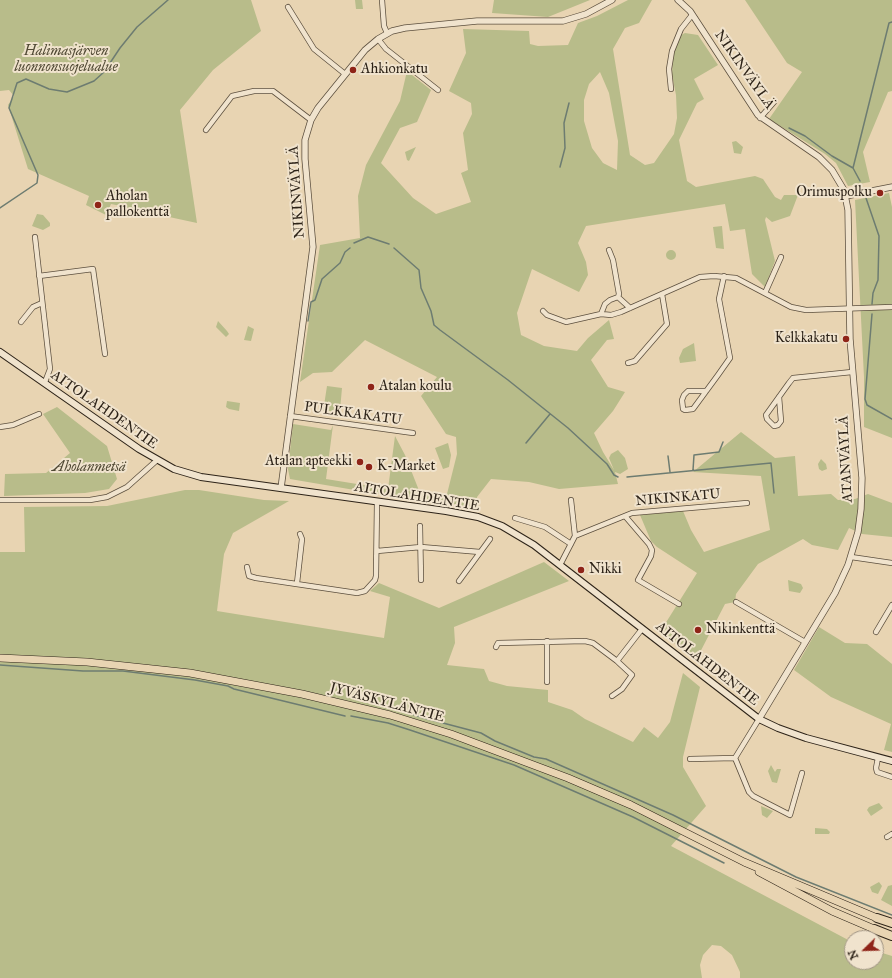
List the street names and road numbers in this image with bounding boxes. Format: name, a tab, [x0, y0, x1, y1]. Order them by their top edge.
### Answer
street label: NIKINVÄYLÄ	[710, 27, 778, 113]
street label: NIKINVÄYLÄ	[285, 145, 309, 239]
street label: AITOLAHDENTIE	[47, 367, 161, 453]
street label: PULKKAKATU	[303, 399, 403, 429]
street label: ATANVÄYLÄ	[835, 415, 857, 503]
street label: AITOLAHDENTIE	[353, 479, 481, 515]
street label: NIKINKATU	[635, 486, 721, 510]
street label: AITOLAHDENTIE	[652, 619, 762, 709]
street label: JYVÄSKYLÄNTIE	[328, 680, 446, 726]

